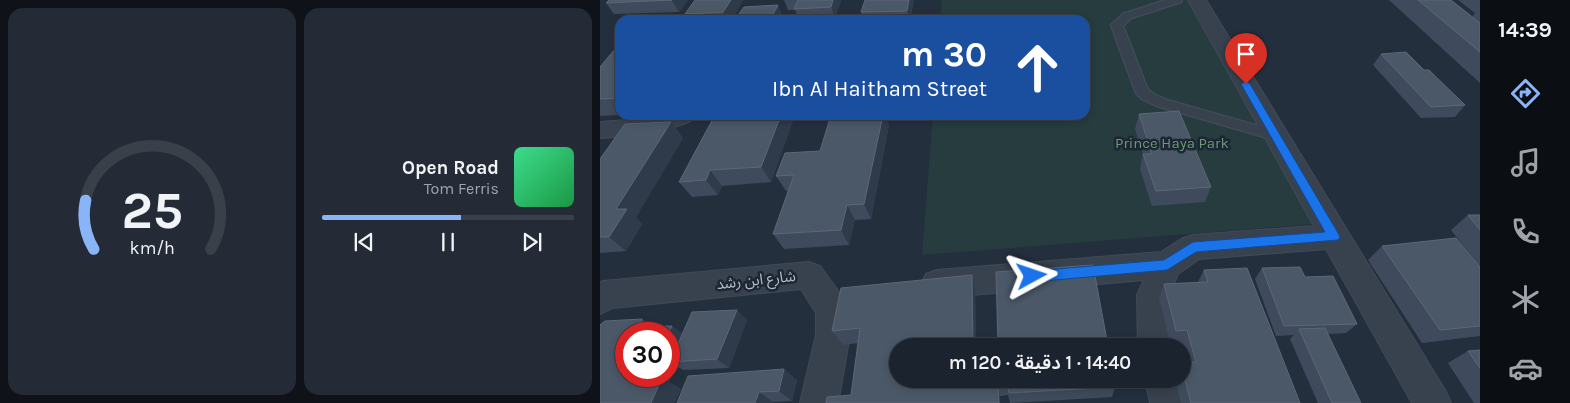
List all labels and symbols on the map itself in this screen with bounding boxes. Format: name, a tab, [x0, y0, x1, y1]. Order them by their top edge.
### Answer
pin	[1225, 33, 1267, 84]
park label: Prince Haya Park	[1115, 134, 1229, 152]
position arrow	[1005, 249, 1057, 301]
street label: شارع ابن رشد	[715, 267, 797, 296]
speed limit sign: 30	[615, 322, 680, 387]

